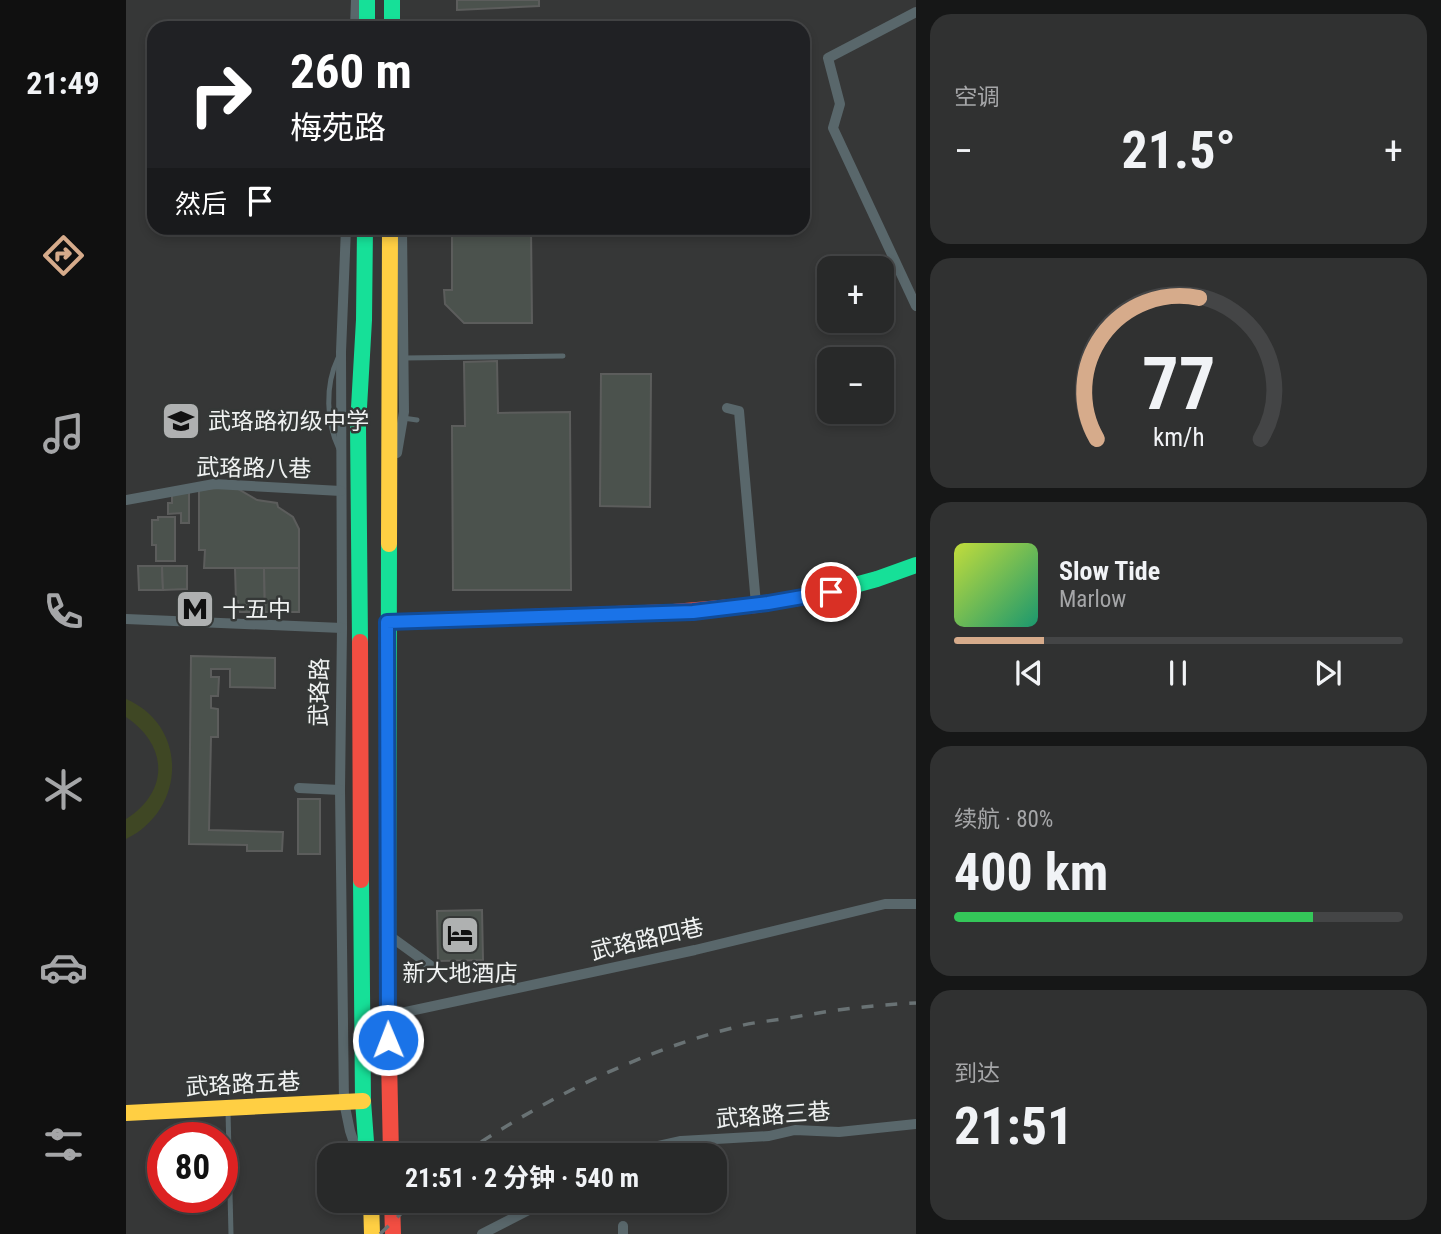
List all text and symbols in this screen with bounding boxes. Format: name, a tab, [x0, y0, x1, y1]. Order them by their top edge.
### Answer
text: 260 m	[290, 43, 412, 100]
icon: right	[175, 49, 266, 140]
text: 21:49	[26, 64, 100, 102]
text: 空调	[954, 84, 1000, 111]
text: 梅苑路	[290, 109, 386, 147]
text: 21.5°	[1121, 120, 1236, 181]
text: −	[954, 129, 973, 173]
text: +	[1384, 129, 1403, 173]
icon: arrive	[241, 182, 279, 220]
text: 然后	[175, 189, 227, 219]
icon: directions	[39, 231, 88, 280]
map controls	[817, 256, 894, 424]
button: +	[817, 256, 894, 333]
text: 77	[1142, 341, 1215, 427]
button: −	[817, 347, 894, 424]
school or university icon: 武珞路初级中学	[160, 400, 202, 442]
place label: 武珞路初级中学	[208, 408, 369, 435]
icon: music	[39, 409, 88, 458]
text: km/h	[1153, 423, 1204, 452]
street label: 武珞路八巷	[196, 454, 312, 483]
text: Slow Tide	[1059, 556, 1160, 586]
pin	[801, 562, 861, 622]
icon: arrive	[812, 573, 850, 611]
text: Marlow	[1059, 586, 1126, 613]
icon: phone	[39, 587, 88, 636]
metro station icon: 十五中	[174, 588, 216, 630]
place label: 十五中	[222, 596, 291, 623]
icon: previous	[1010, 654, 1048, 692]
icon: pause	[1159, 654, 1197, 692]
icon: next	[1309, 654, 1347, 692]
street label: 武珞路	[305, 657, 334, 727]
icon: climate	[39, 765, 88, 814]
text: 续航 · 80%	[954, 806, 1053, 833]
text: 400 km	[954, 842, 1108, 903]
street label: 武珞路四巷	[588, 913, 706, 966]
hotel icon: 新大地酒店	[439, 914, 481, 956]
icon: car	[39, 943, 88, 992]
place label: 新大地酒店	[403, 960, 518, 987]
position arrow	[351, 1003, 425, 1077]
text: 到达	[954, 1060, 1000, 1087]
street label: 武珞路五巷	[185, 1068, 301, 1101]
text: 21:51	[954, 1096, 1073, 1157]
street label: 武珞路三巷	[715, 1098, 831, 1133]
icon: filters	[39, 1120, 88, 1169]
speed limit sign: 80	[147, 1122, 238, 1213]
text: 21:51 · 2 分钟 · 540 m	[405, 1163, 639, 1193]

